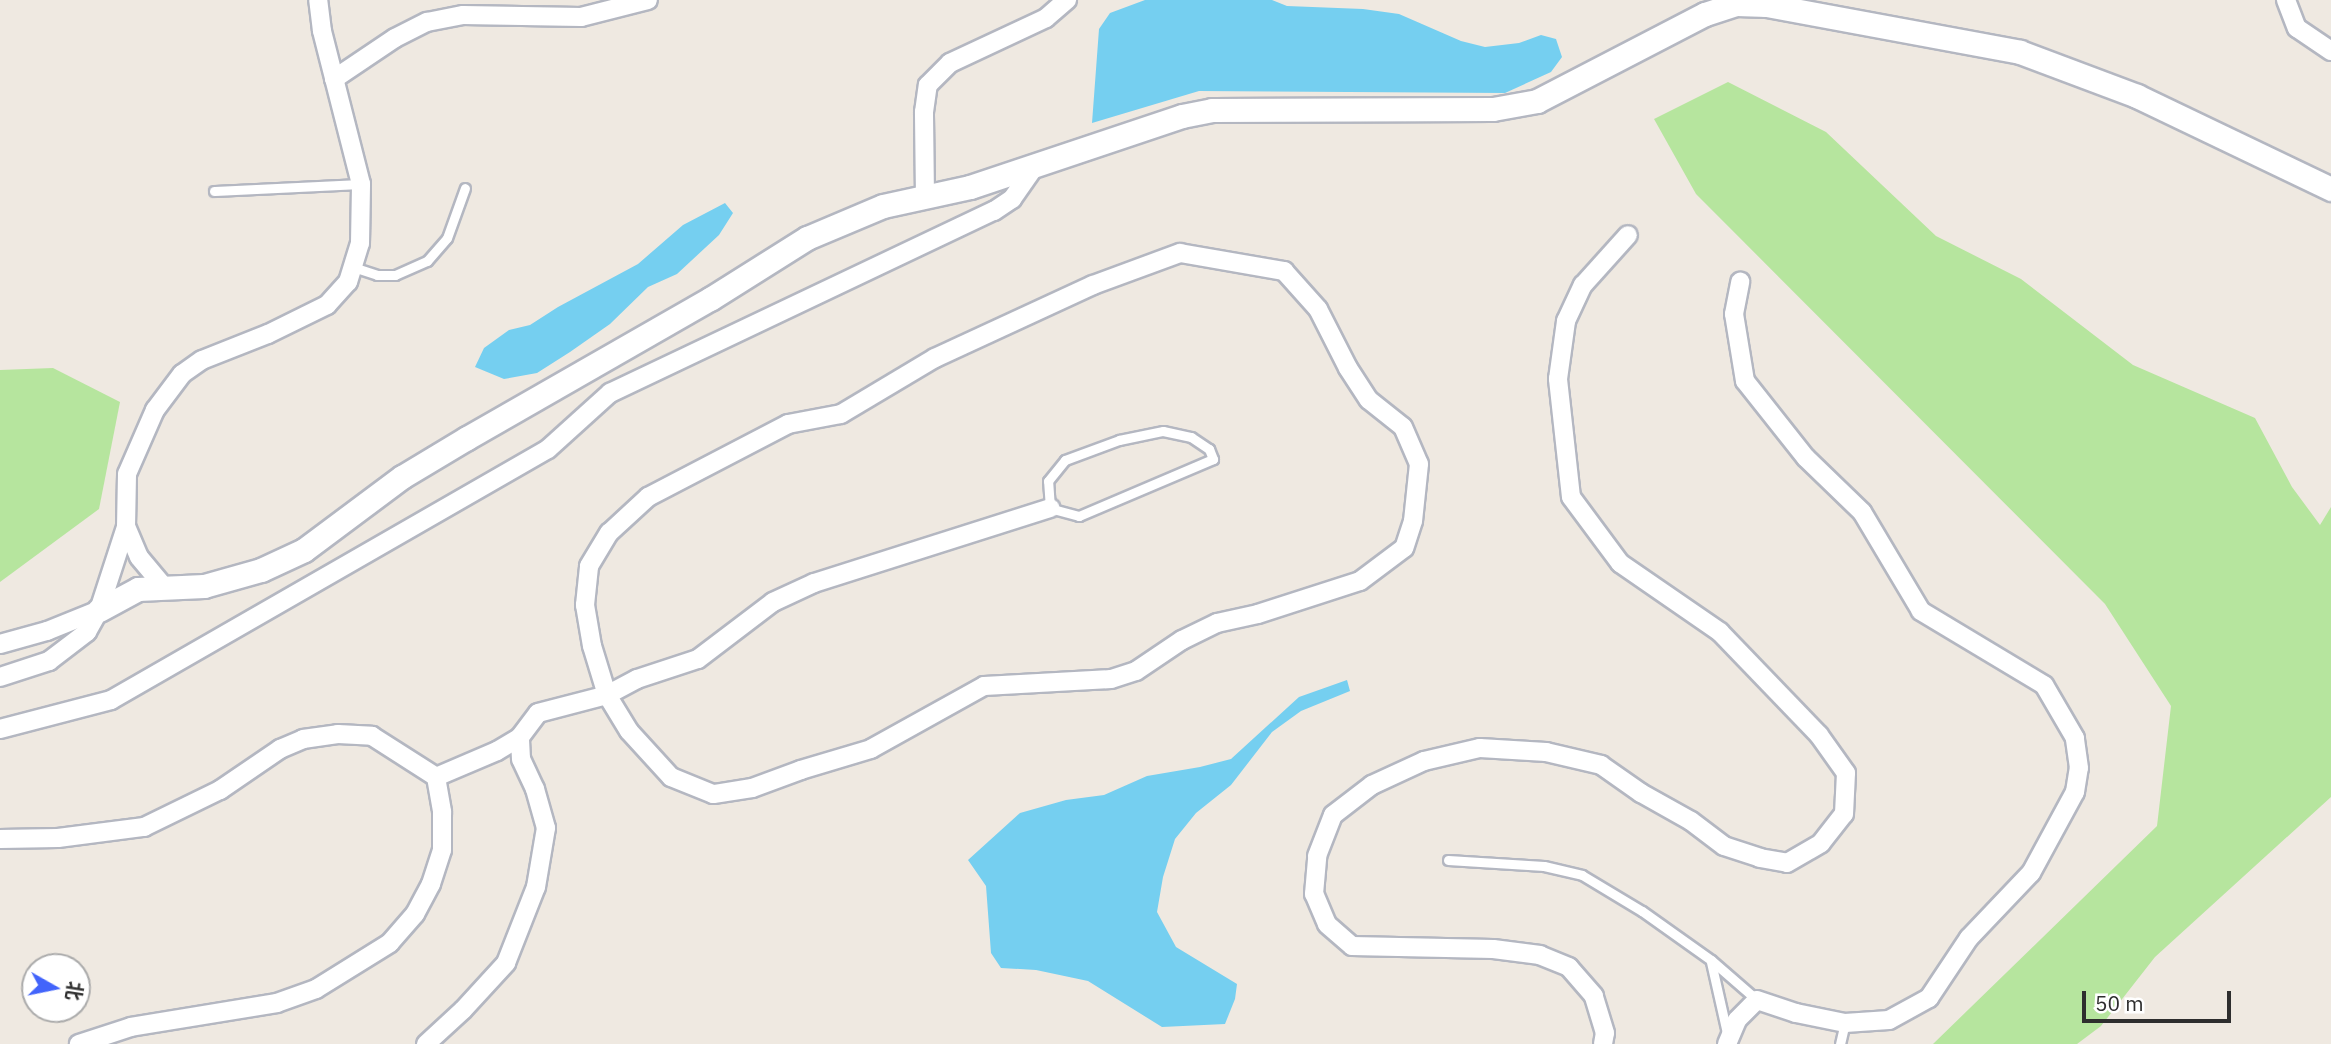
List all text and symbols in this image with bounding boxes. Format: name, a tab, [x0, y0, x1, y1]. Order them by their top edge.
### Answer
north arrow	[21, 953, 91, 1023]
scale bar	[2086, 978, 2235, 1022]
text: 北	[61, 980, 88, 1002]
text: 50 m	[2095, 989, 2144, 1017]

